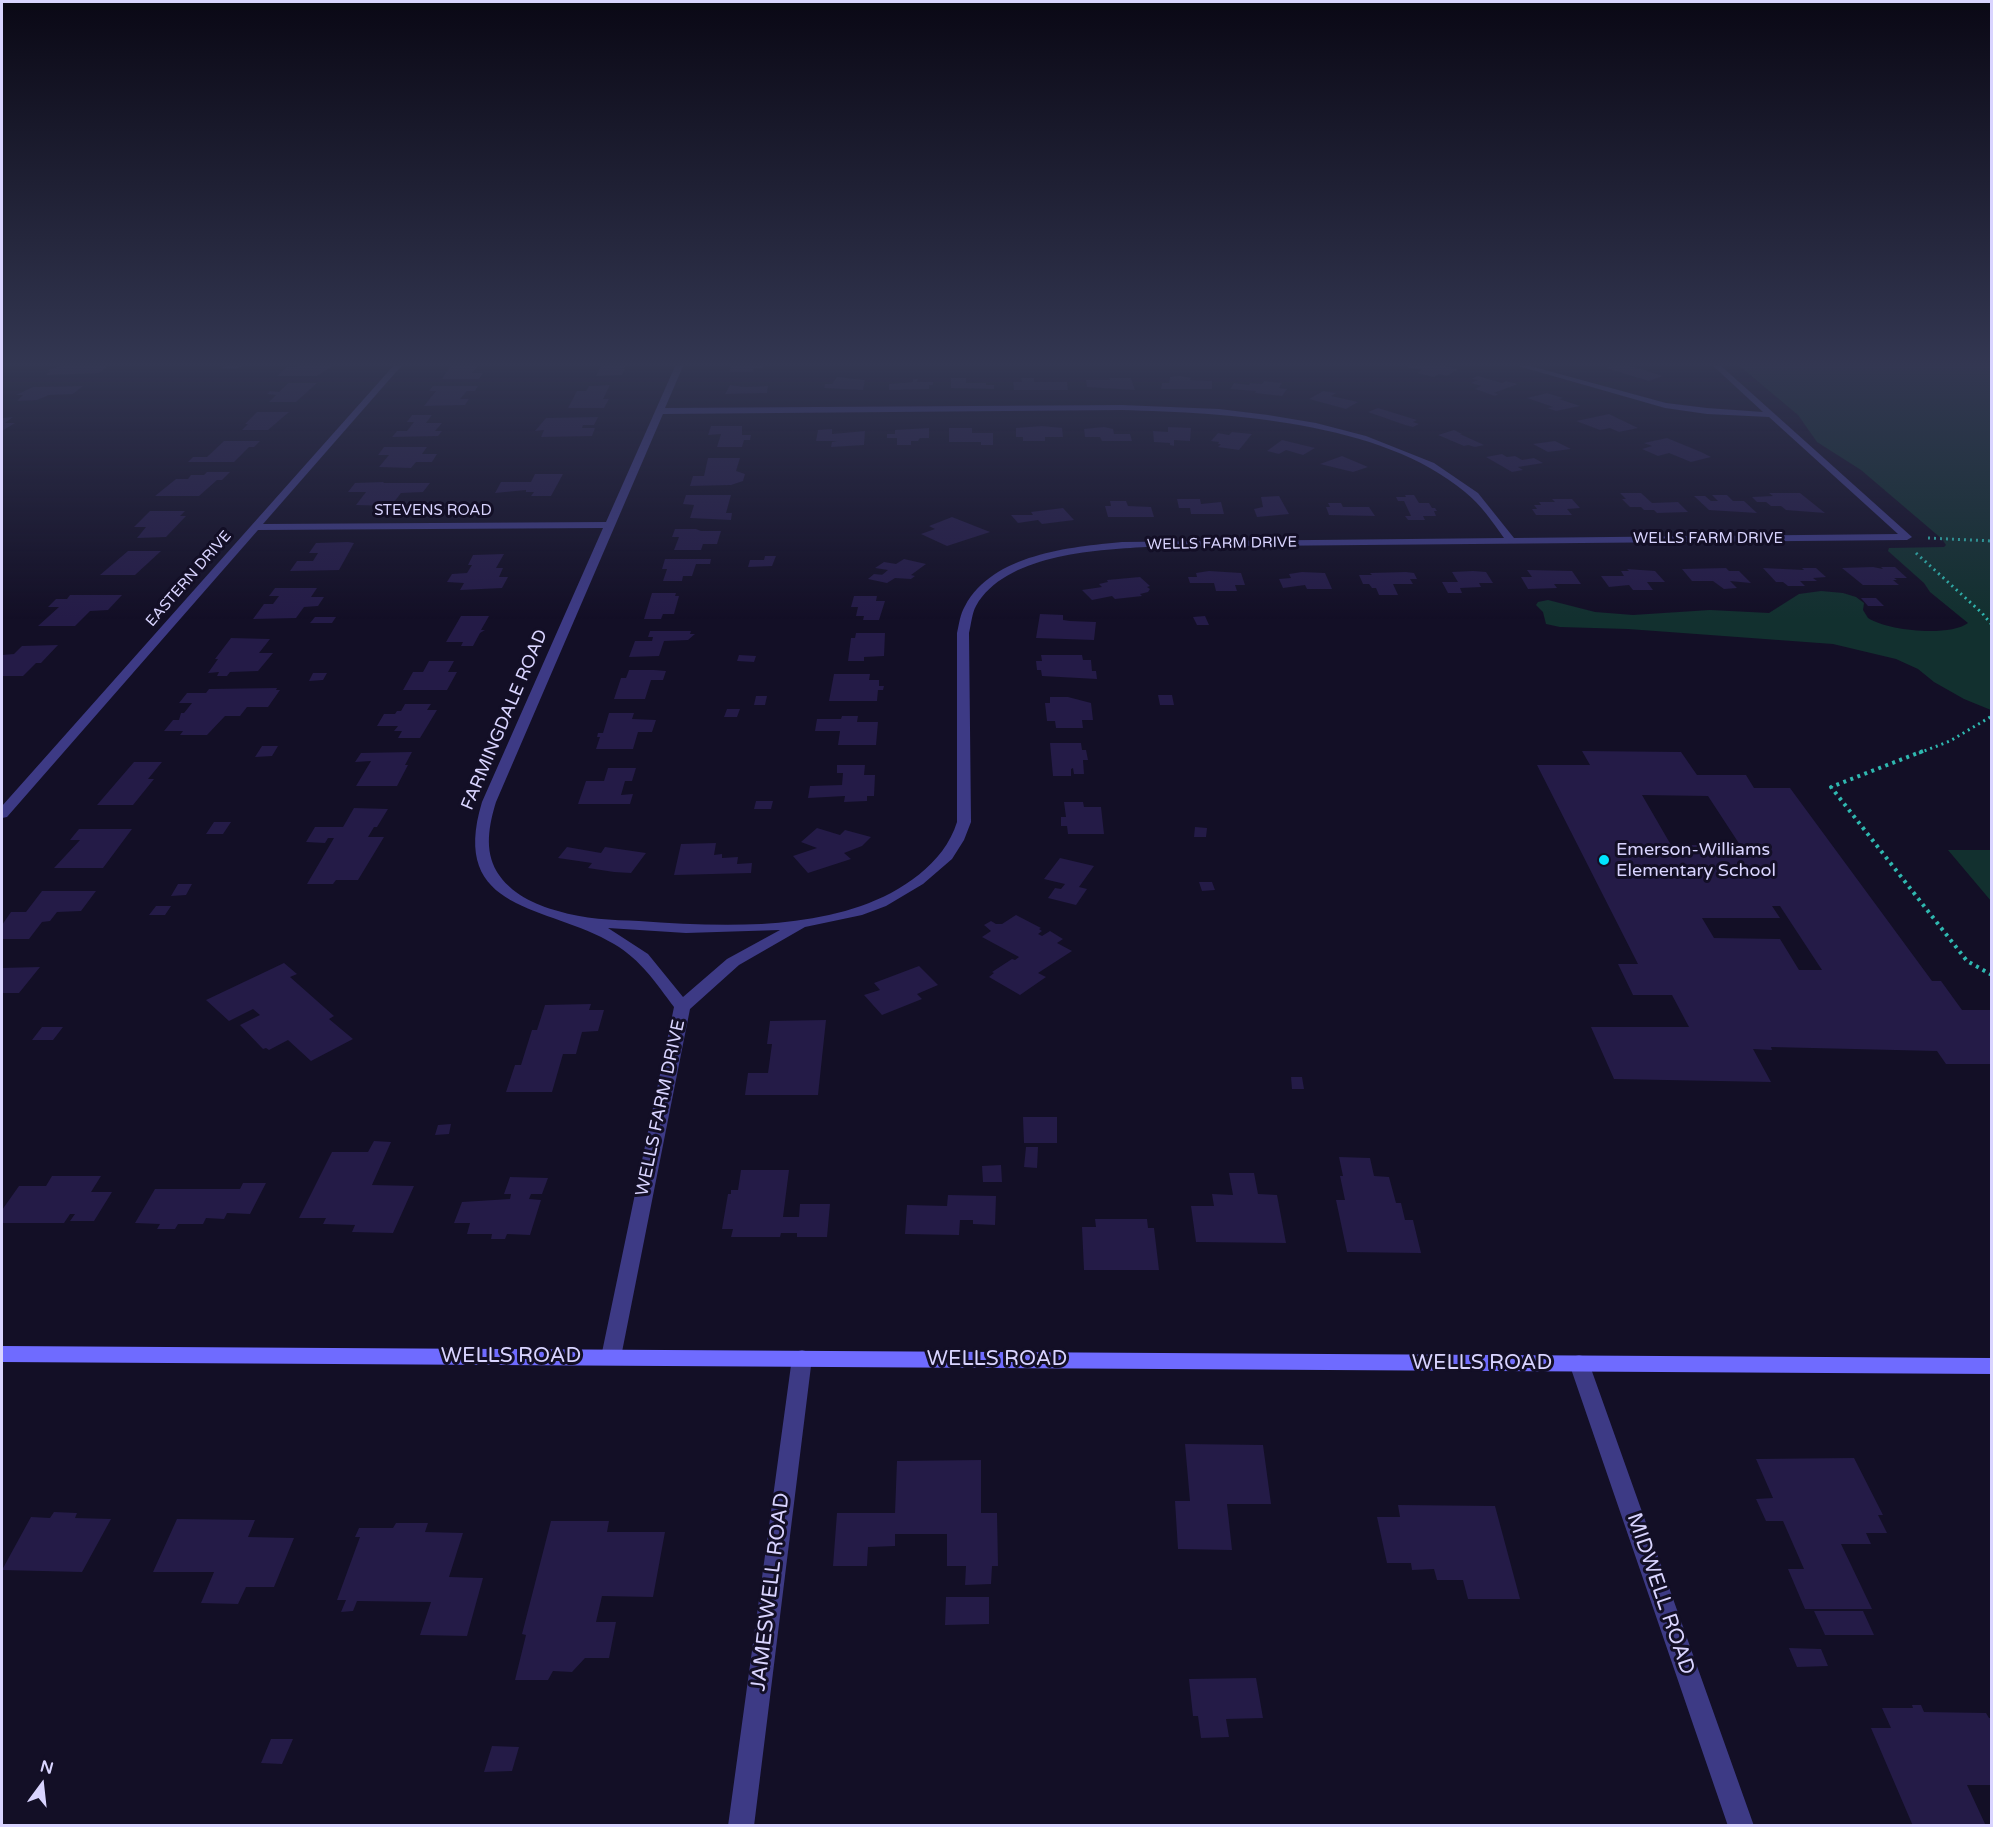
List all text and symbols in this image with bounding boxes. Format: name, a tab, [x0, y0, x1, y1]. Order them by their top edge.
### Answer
street label: STEVENS ROAD	[374, 502, 492, 520]
street label: EASTERN DRIVE	[143, 527, 235, 631]
street label: WELLS FARM DRIVE	[1633, 530, 1783, 548]
street label: WELLS FARM DRIVE	[1147, 534, 1297, 554]
street label: FARMINGDALE ROAD	[457, 626, 553, 814]
place label: Emerson-Williams Elementary School	[1616, 839, 1776, 882]
marker: Emerson-Williams Elementary School	[1597, 853, 1611, 867]
street label: WELLS FARM DRIVE	[632, 1018, 690, 1198]
street label: WELLS ROAD	[441, 1343, 581, 1369]
street label: WELLS ROAD	[927, 1346, 1067, 1372]
street label: WELLS ROAD	[1412, 1350, 1552, 1376]
street label: JAMESWELL ROAD	[746, 1491, 796, 1693]
street label: MIDWELL ROAD	[1621, 1510, 1699, 1678]
north arrow	[12, 1755, 72, 1815]
text: N	[38, 1756, 55, 1779]

